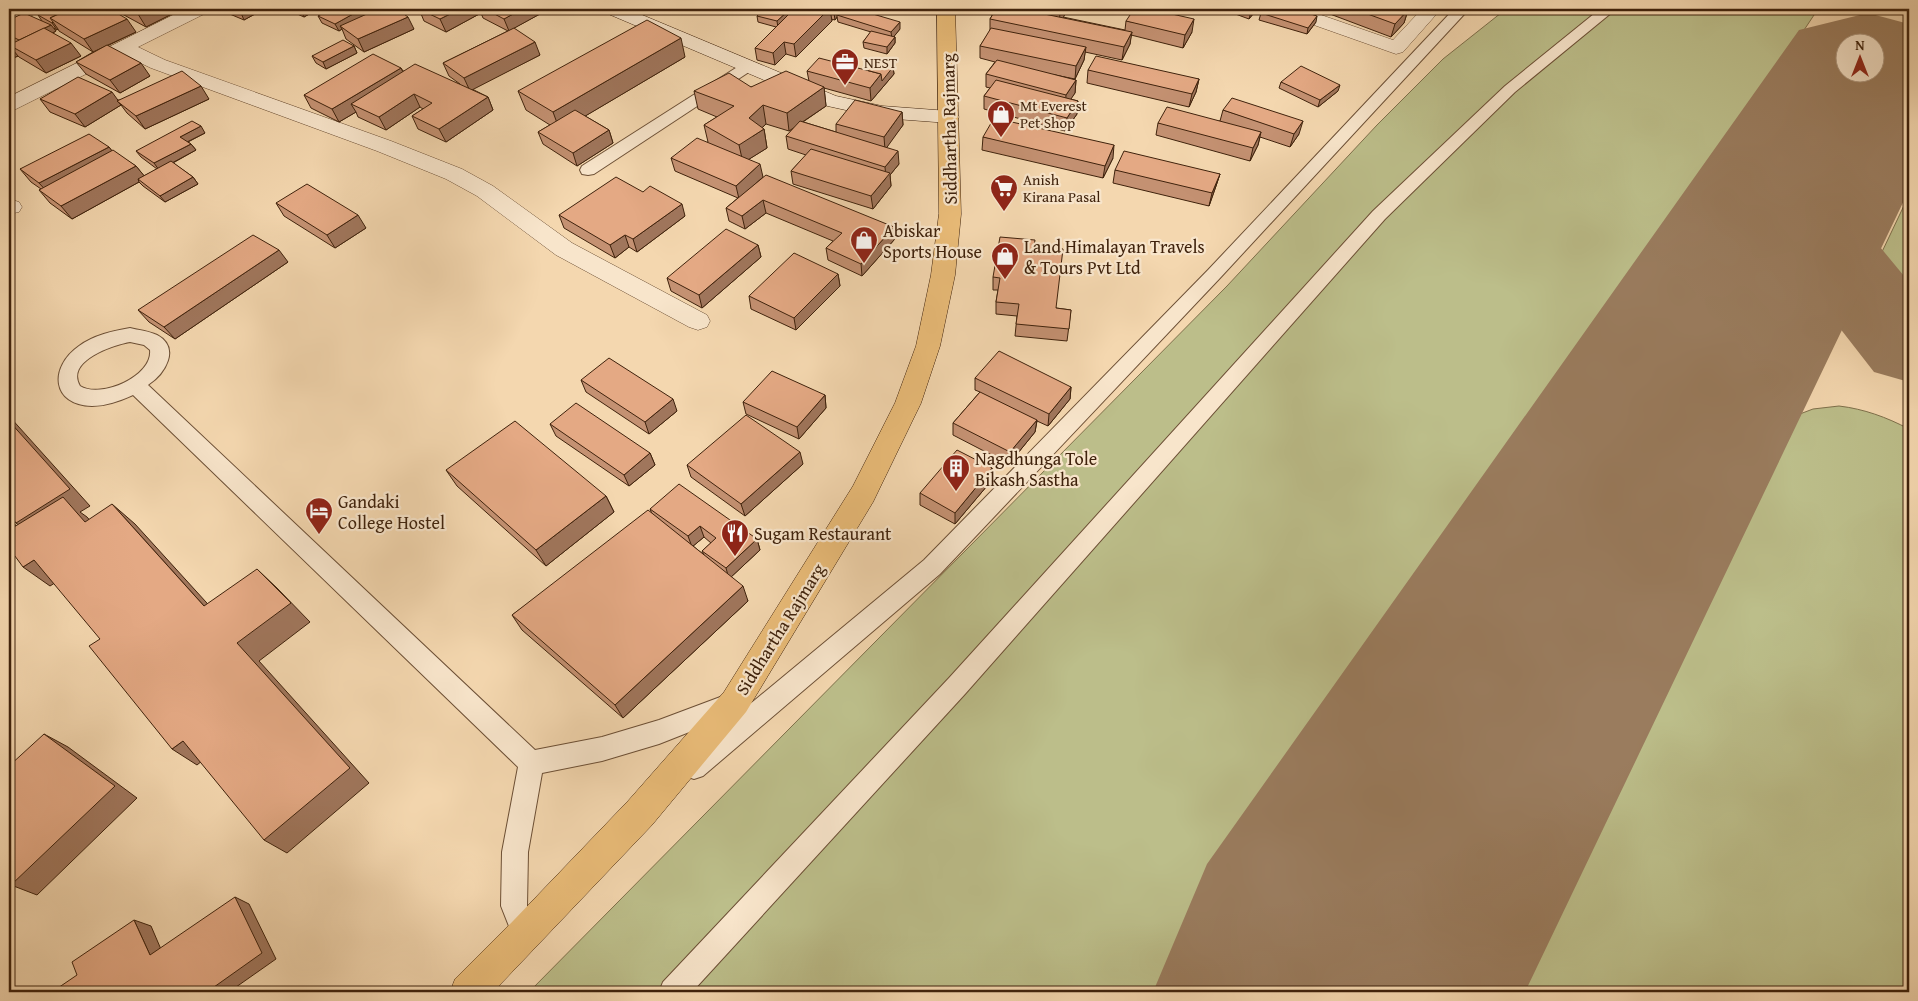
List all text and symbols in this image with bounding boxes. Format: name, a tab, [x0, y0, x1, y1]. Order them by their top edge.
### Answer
north arrow	[1836, 32, 1886, 82]
text: N	[1855, 35, 1865, 55]
office icon: NEST	[830, 47, 860, 86]
place label: NEST	[864, 52, 898, 73]
street label: Siddhartha Rajmarg	[934, 53, 964, 205]
place label: Mt Everest Pet Shop	[1020, 95, 1088, 133]
shop icon: Mt Everest Pet Shop	[986, 99, 1016, 138]
place label: Anish Kirana Pasal	[1023, 169, 1100, 207]
supermarket icon: Anish Kirana Pasal	[989, 173, 1019, 212]
place label: Abiskar Sports House	[883, 217, 982, 265]
shop icon: Abiskar Sports House	[849, 225, 879, 264]
place label: Land Himalayan Travels & Tours Pvt Ltd	[1024, 233, 1205, 281]
shop icon: Land Himalayan Travels & Tours Pvt Ltd	[990, 241, 1020, 280]
place label: Nagdhunga Tole Bikash Sastha	[975, 445, 1097, 493]
building icon: Nagdhunga Tole Bikash Sastha	[941, 453, 971, 492]
place label: Gandaki College Hostel	[338, 488, 445, 536]
hotel icon: Gandaki College Hostel	[304, 496, 334, 535]
restaurant icon: Sugam Restaurant	[720, 518, 750, 557]
place label: Sugam Restaurant	[754, 520, 892, 547]
street label: Siddhartha Rajmarg	[728, 558, 832, 700]

